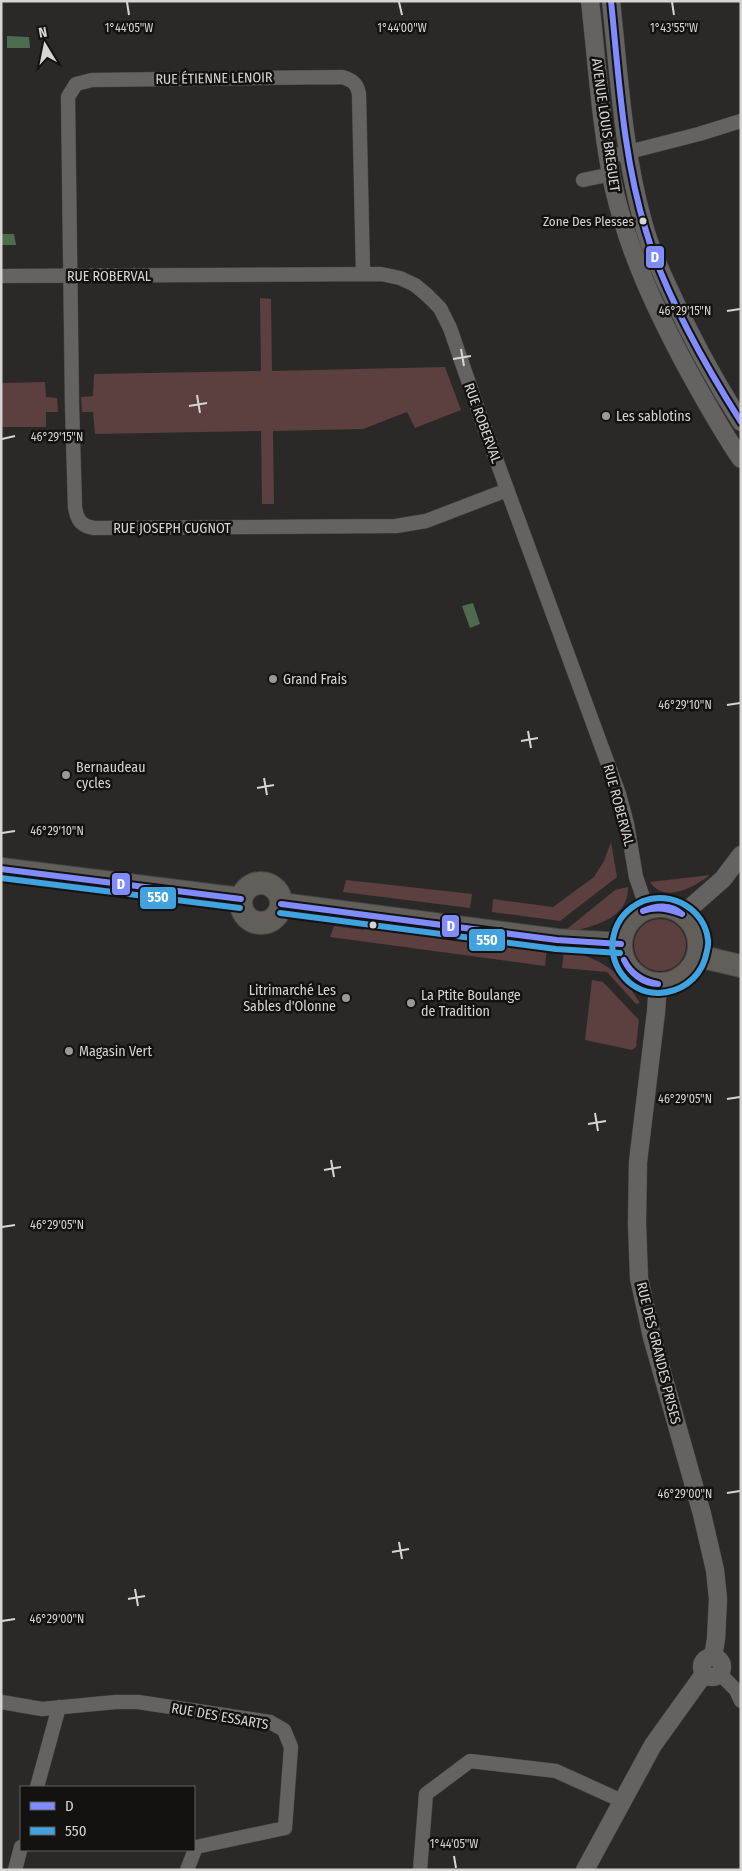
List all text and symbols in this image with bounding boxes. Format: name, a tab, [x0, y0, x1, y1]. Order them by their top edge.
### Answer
north arrow	[20, 20, 70, 70]
text: 1°44'05"W	[105, 21, 153, 35]
text: 1°44'00"W	[377, 21, 427, 35]
text: 1°43'55"W	[650, 21, 698, 35]
text: N	[37, 24, 48, 42]
street label: AVENUE LOUIS BREGUET	[588, 57, 623, 194]
street label: RUE ÉTIENNE LENOIR	[155, 68, 273, 88]
place label: Zone Des Plesses	[543, 214, 634, 229]
marker: Zone Des Plesses	[638, 216, 648, 226]
line badge: D	[645, 245, 665, 269]
text: D	[651, 249, 659, 266]
street label: RUE ROBERVAL	[67, 268, 151, 285]
text: 46°29'15"N	[659, 304, 711, 318]
street label: RUE ROBERVAL	[460, 381, 505, 466]
place label: Les sablotins	[616, 408, 691, 425]
marker: Les sablotins	[600, 410, 612, 422]
text: 46°29'15"N	[31, 430, 83, 444]
street label: RUE JOSEPH CUGNOT	[113, 520, 231, 537]
place label: Grand Frais	[283, 671, 347, 688]
marker: Grand Frais	[267, 673, 279, 685]
text: 46°29'10"N	[658, 698, 712, 712]
place label: Bernaudeau cycles	[76, 759, 146, 792]
street label: RUE ROBERVAL	[599, 762, 638, 848]
marker: Bernaudeau cycles	[60, 769, 72, 781]
text: 46°29'10"N	[30, 824, 84, 838]
line badge: D	[111, 872, 131, 896]
text: D	[117, 876, 125, 893]
line badge: 550	[139, 886, 177, 910]
text: 550	[147, 889, 169, 906]
line badge: D	[441, 914, 460, 938]
text: D	[447, 918, 455, 935]
unlabelled marker	[368, 920, 378, 930]
line badge: 550	[468, 928, 506, 952]
text: 550	[476, 932, 498, 949]
place label: Litrimarché Les Sables d'Olonne	[243, 982, 336, 1015]
place label: La Ptite Boulange de Tradition	[421, 987, 521, 1020]
marker: Litrimarché Les Sables d'Olonne	[340, 992, 352, 1004]
marker: La Ptite Boulange de Tradition	[405, 997, 417, 1009]
place label: Magasin Vert	[79, 1043, 153, 1060]
marker: Magasin Vert	[63, 1045, 75, 1057]
text: 46°29'05"N	[658, 1092, 712, 1106]
text: 46°29'05"N	[30, 1218, 84, 1232]
street label: RUE DES GRANDES PRISES	[633, 1280, 684, 1426]
text: 46°29'00"N	[658, 1487, 712, 1501]
text: 46°29'00"N	[30, 1612, 84, 1626]
street label: RUE DES ESSARTS	[170, 1700, 270, 1733]
legend	[20, 1786, 195, 1851]
text: D	[65, 1797, 74, 1815]
text: 550	[65, 1822, 87, 1840]
text: 1°44'05"W	[430, 1837, 478, 1851]

